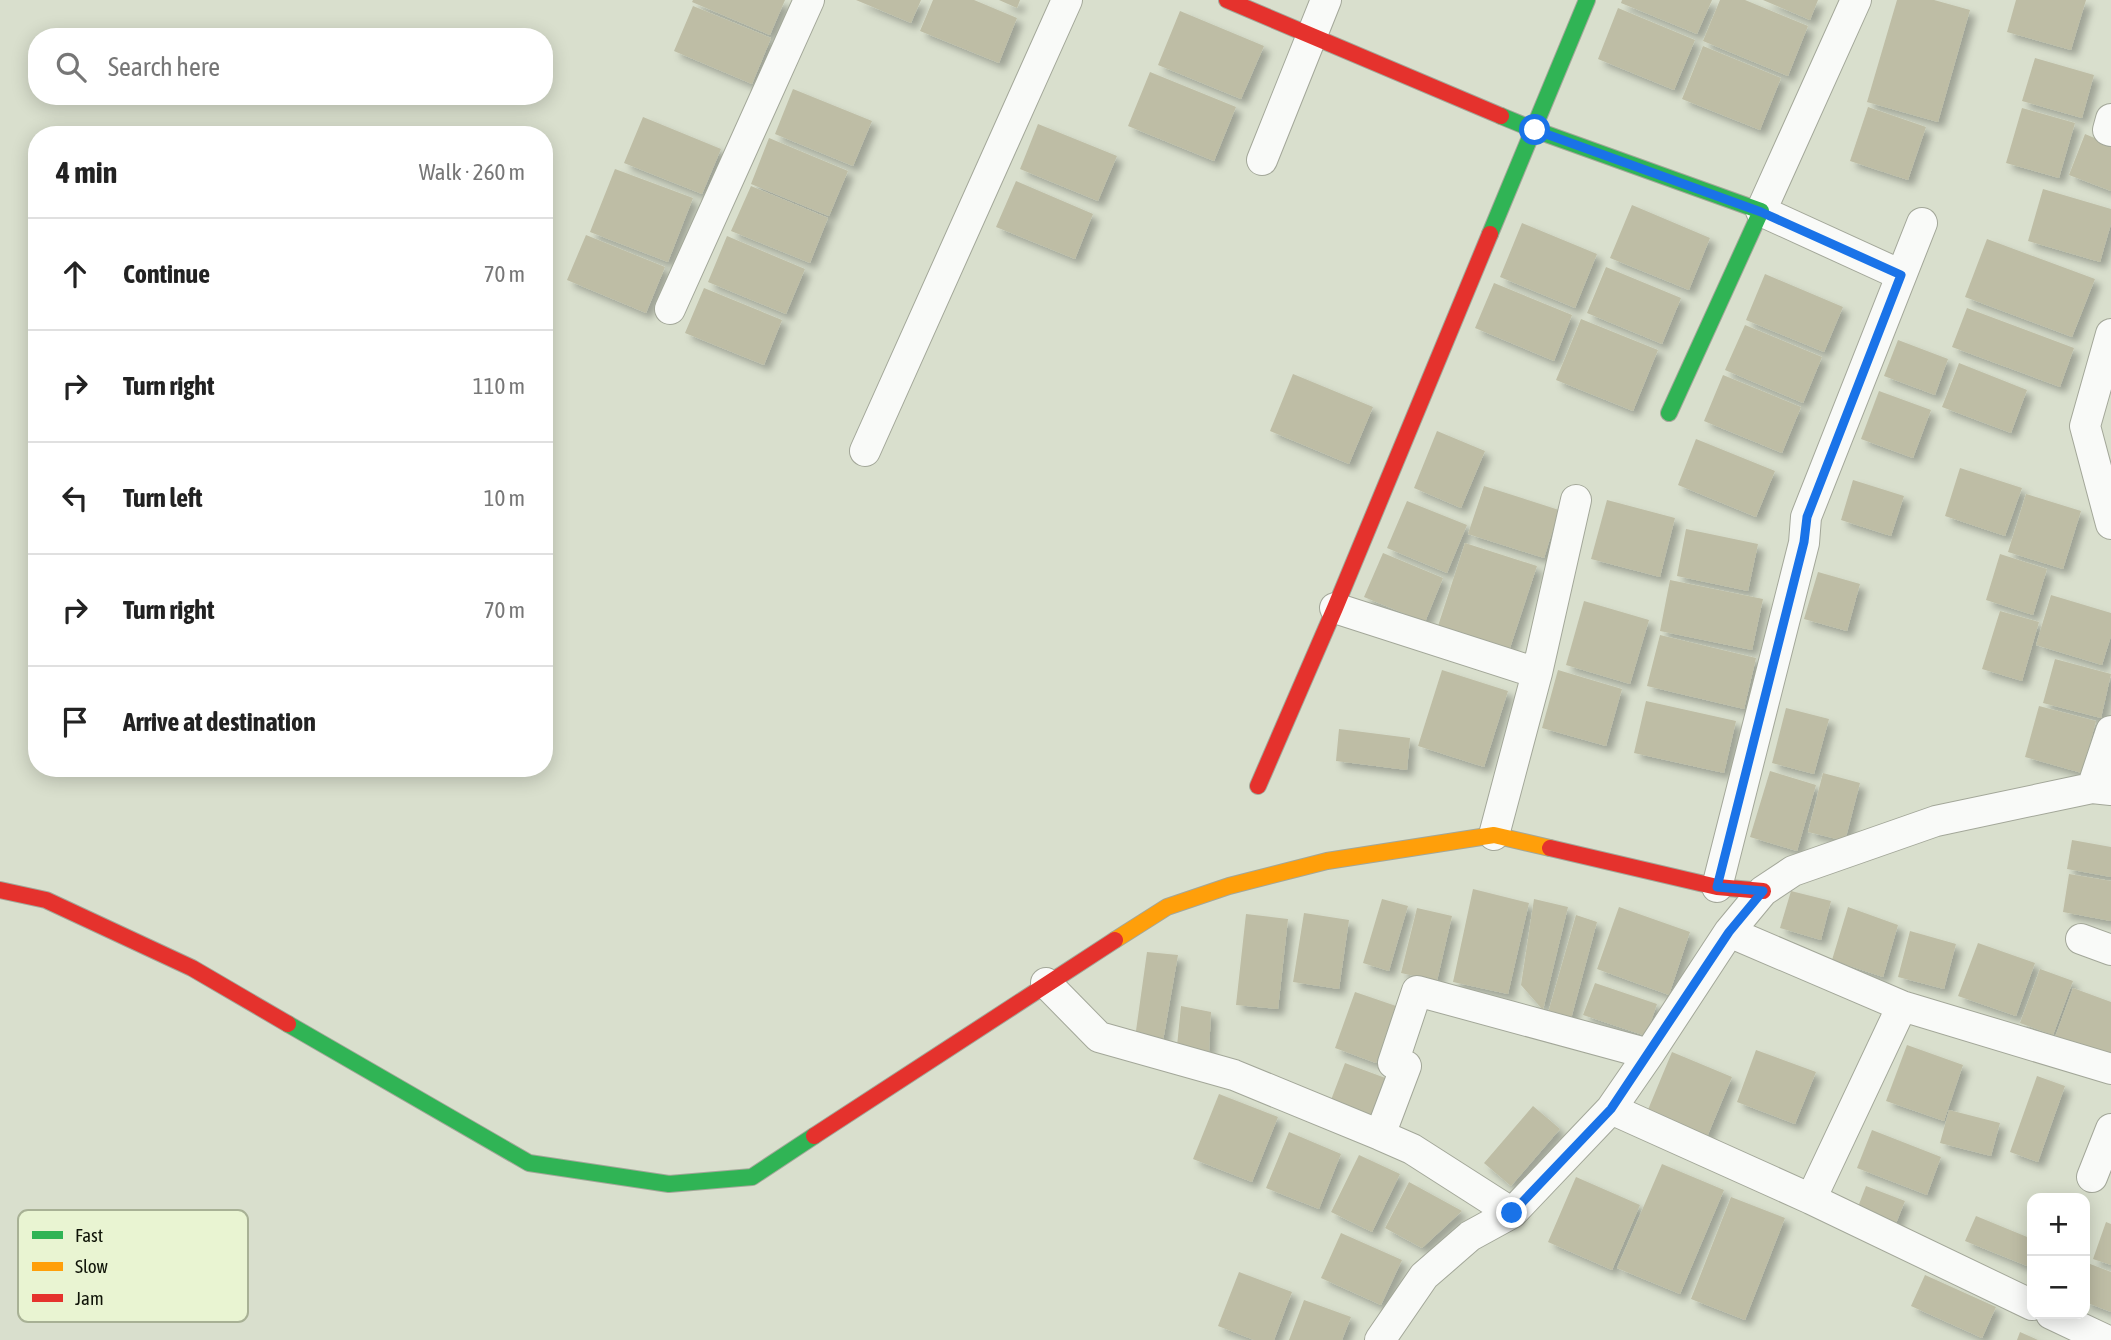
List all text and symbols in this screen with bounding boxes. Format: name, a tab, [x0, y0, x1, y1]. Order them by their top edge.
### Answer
search box	[28, 28, 553, 105]
icon: search	[52, 48, 90, 86]
text: Search here	[108, 52, 220, 82]
route start	[1519, 114, 1550, 145]
text: 4 min	[56, 155, 117, 189]
text: Walk · 260 m	[419, 159, 525, 185]
icon: ahead	[56, 255, 94, 293]
text: Continue	[123, 259, 210, 289]
text: 70 m	[484, 261, 525, 287]
icon: right	[56, 367, 94, 405]
text: Turn right	[123, 371, 214, 401]
text: 110 m	[473, 373, 525, 399]
icon: left	[56, 479, 94, 517]
text: Turn left	[123, 483, 203, 513]
text: 10 m	[484, 485, 525, 511]
icon: right	[56, 591, 94, 629]
text: Turn right	[123, 595, 214, 625]
text: 70 m	[484, 597, 525, 623]
icon: arrive	[56, 703, 94, 741]
text: Arrive at destination	[123, 707, 316, 737]
map controls	[2027, 1193, 2090, 1319]
button: +	[2027, 1193, 2090, 1256]
route end	[1496, 1197, 1527, 1228]
legend	[18, 1210, 248, 1322]
text: Fast	[75, 1224, 103, 1246]
text: Slow	[75, 1255, 109, 1277]
button: −	[2027, 1256, 2090, 1319]
text: Jam	[75, 1287, 104, 1309]

